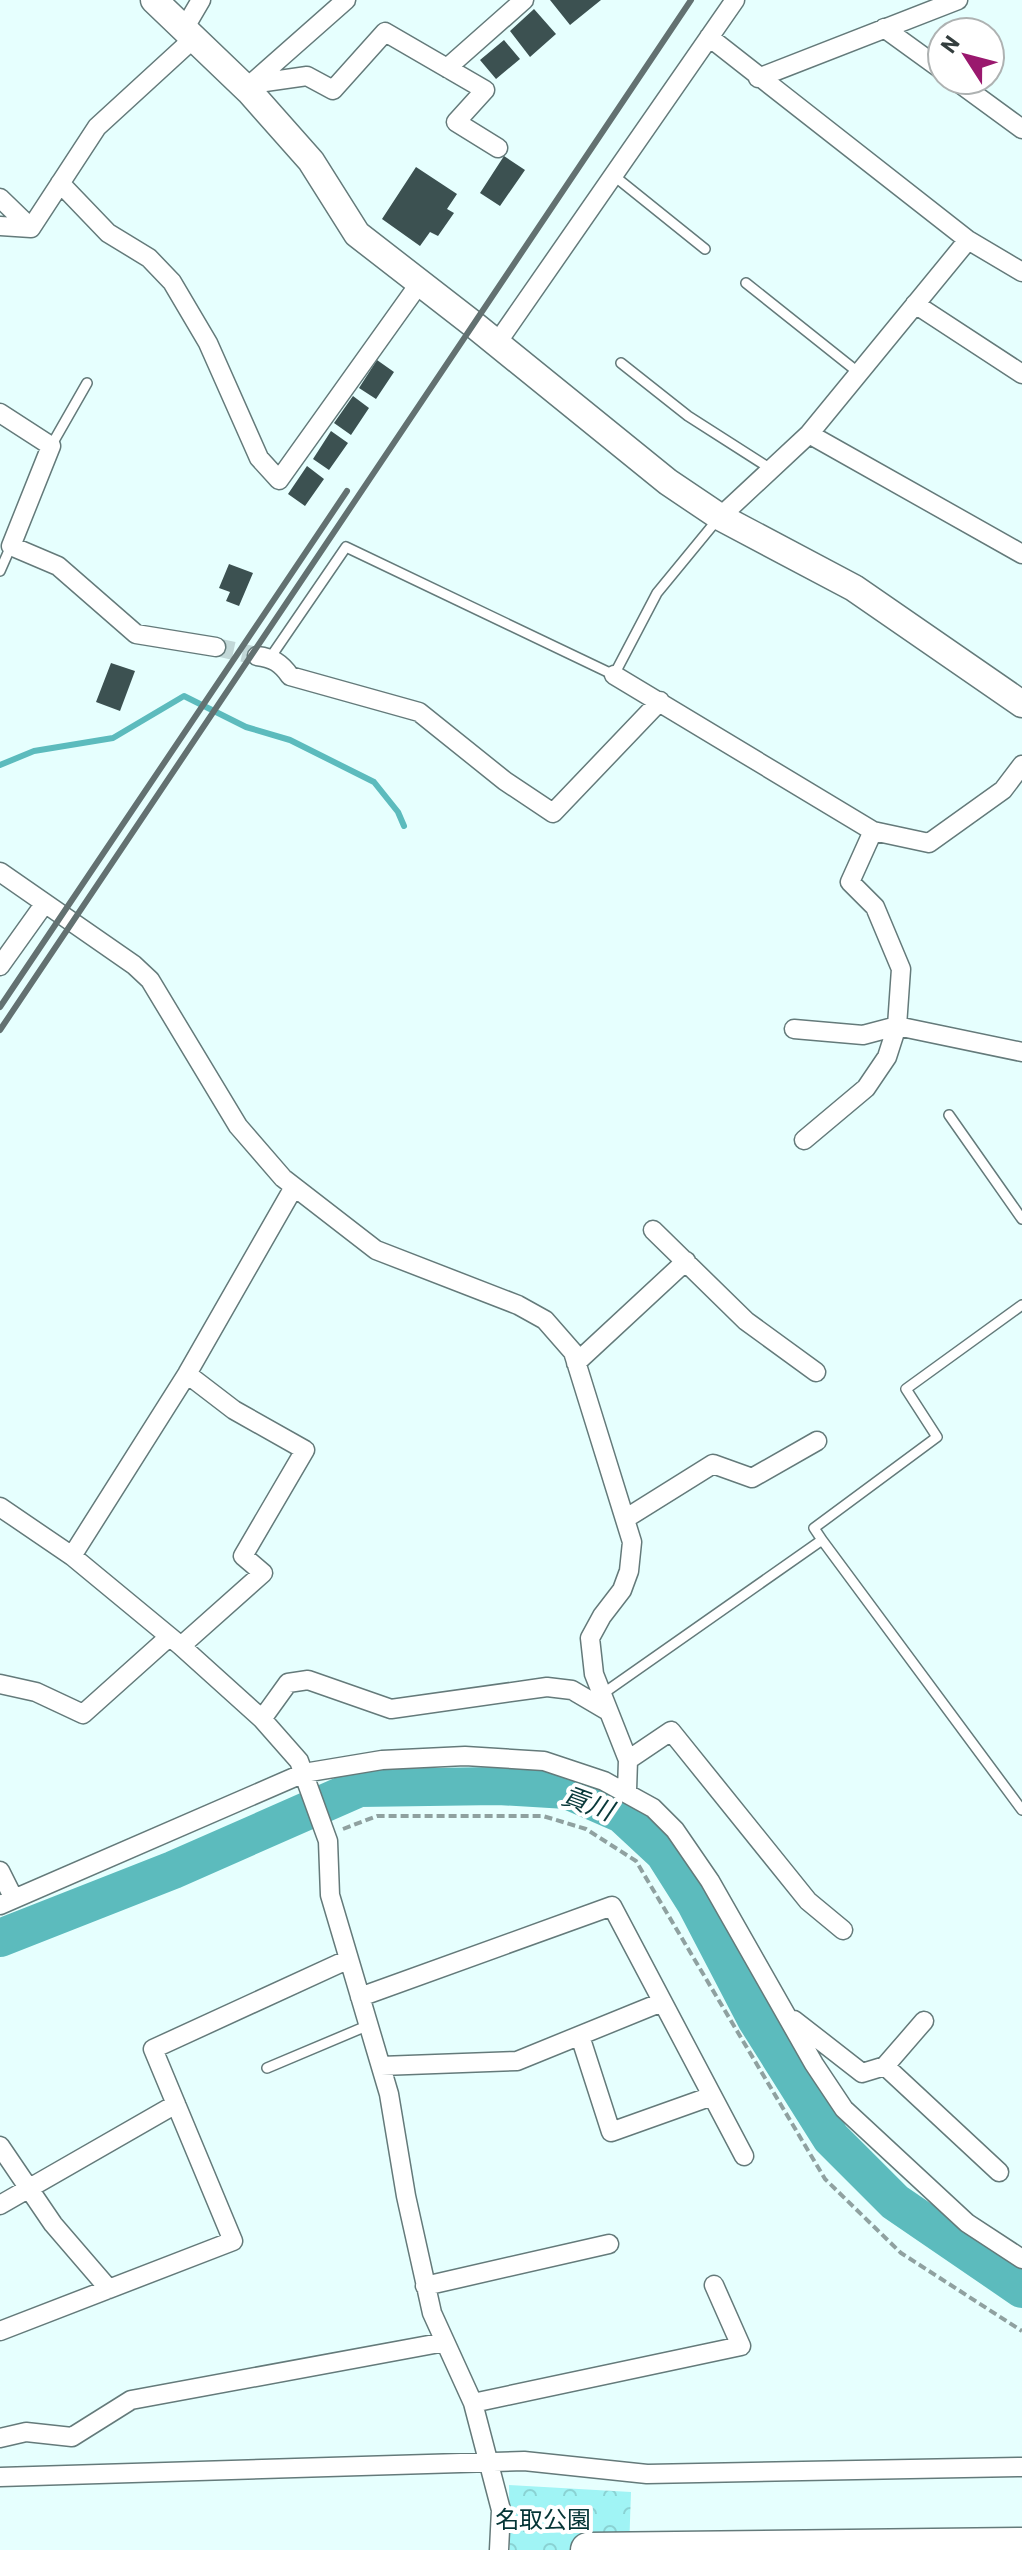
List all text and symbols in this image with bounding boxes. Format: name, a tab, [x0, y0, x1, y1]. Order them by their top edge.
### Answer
north arrow	[926, 16, 1006, 96]
text: N	[934, 30, 964, 57]
water label: 貢川	[558, 1779, 621, 1826]
park label: 名取公園	[495, 2504, 591, 2533]

